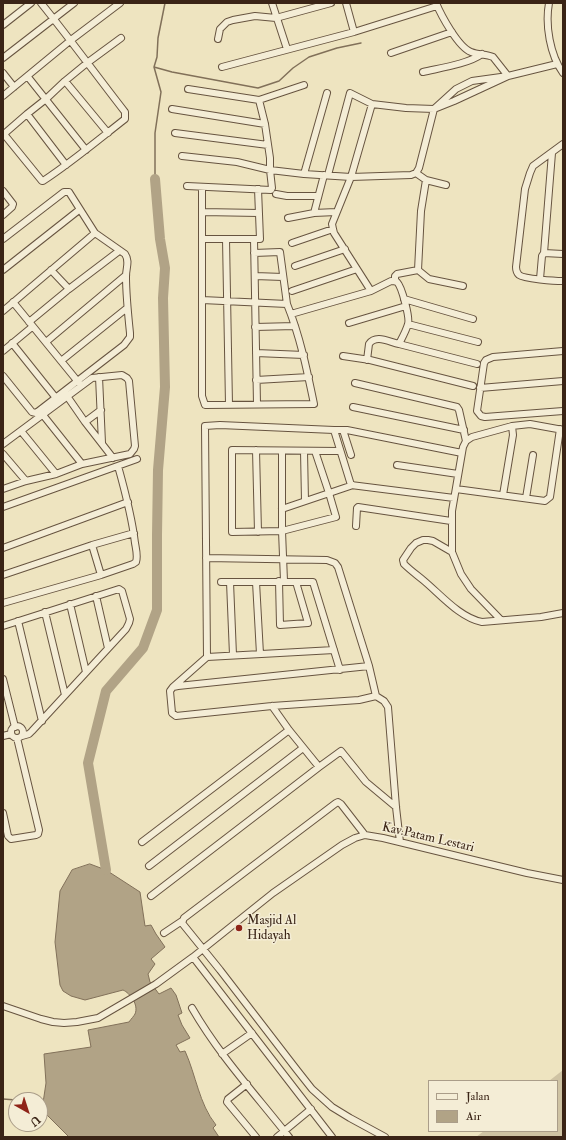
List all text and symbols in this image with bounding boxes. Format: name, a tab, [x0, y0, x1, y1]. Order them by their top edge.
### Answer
street label: Kav.Patam Lestari	[380, 820, 476, 856]
place label: Masjid Al Hidayah	[247, 913, 296, 944]
marker: Masjid Al Hidayah	[234, 923, 244, 933]
legend	[428, 1080, 558, 1132]
text: Jalan	[466, 1089, 490, 1104]
north arrow	[8, 1092, 48, 1132]
text: Air	[466, 1109, 481, 1124]
text: U	[28, 1113, 43, 1129]

